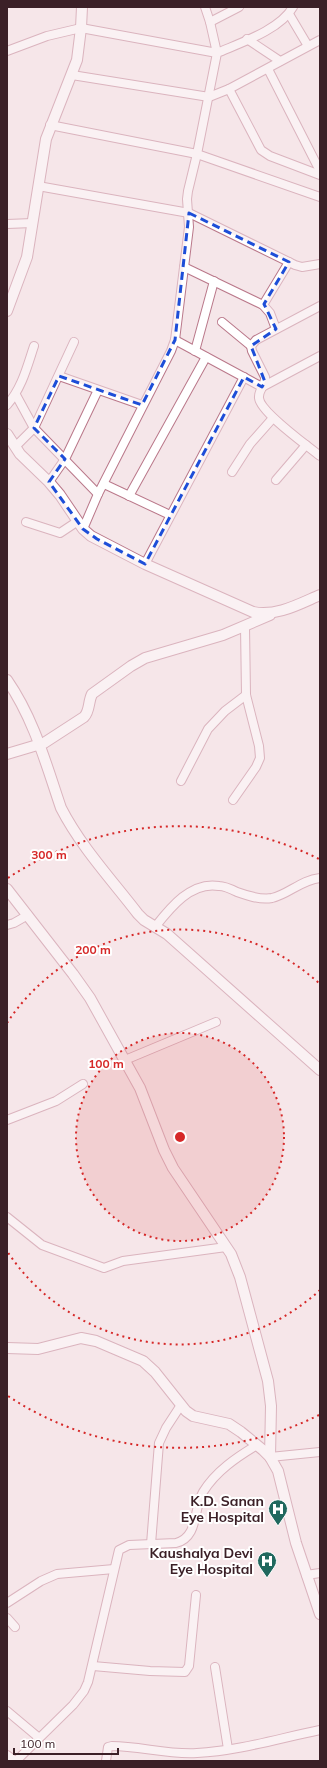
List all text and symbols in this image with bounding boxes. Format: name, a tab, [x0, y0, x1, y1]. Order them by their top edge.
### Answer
text: 300 m	[31, 847, 67, 862]
text: 200 m	[75, 942, 111, 957]
text: 100 m	[88, 1056, 124, 1071]
centre of rings	[173, 1130, 187, 1144]
place label: K.D. Sanan Eye Hospital	[181, 1492, 264, 1526]
hospital icon: K.D. Sanan Eye Hospital	[267, 1498, 289, 1526]
place label: Kaushalya Devi Eye Hospital	[149, 1544, 253, 1578]
hospital icon: Kaushalya Devi Eye Hospital	[256, 1550, 278, 1578]
scale bar	[14, 1730, 118, 1756]
text: 100 m	[20, 1736, 55, 1751]

